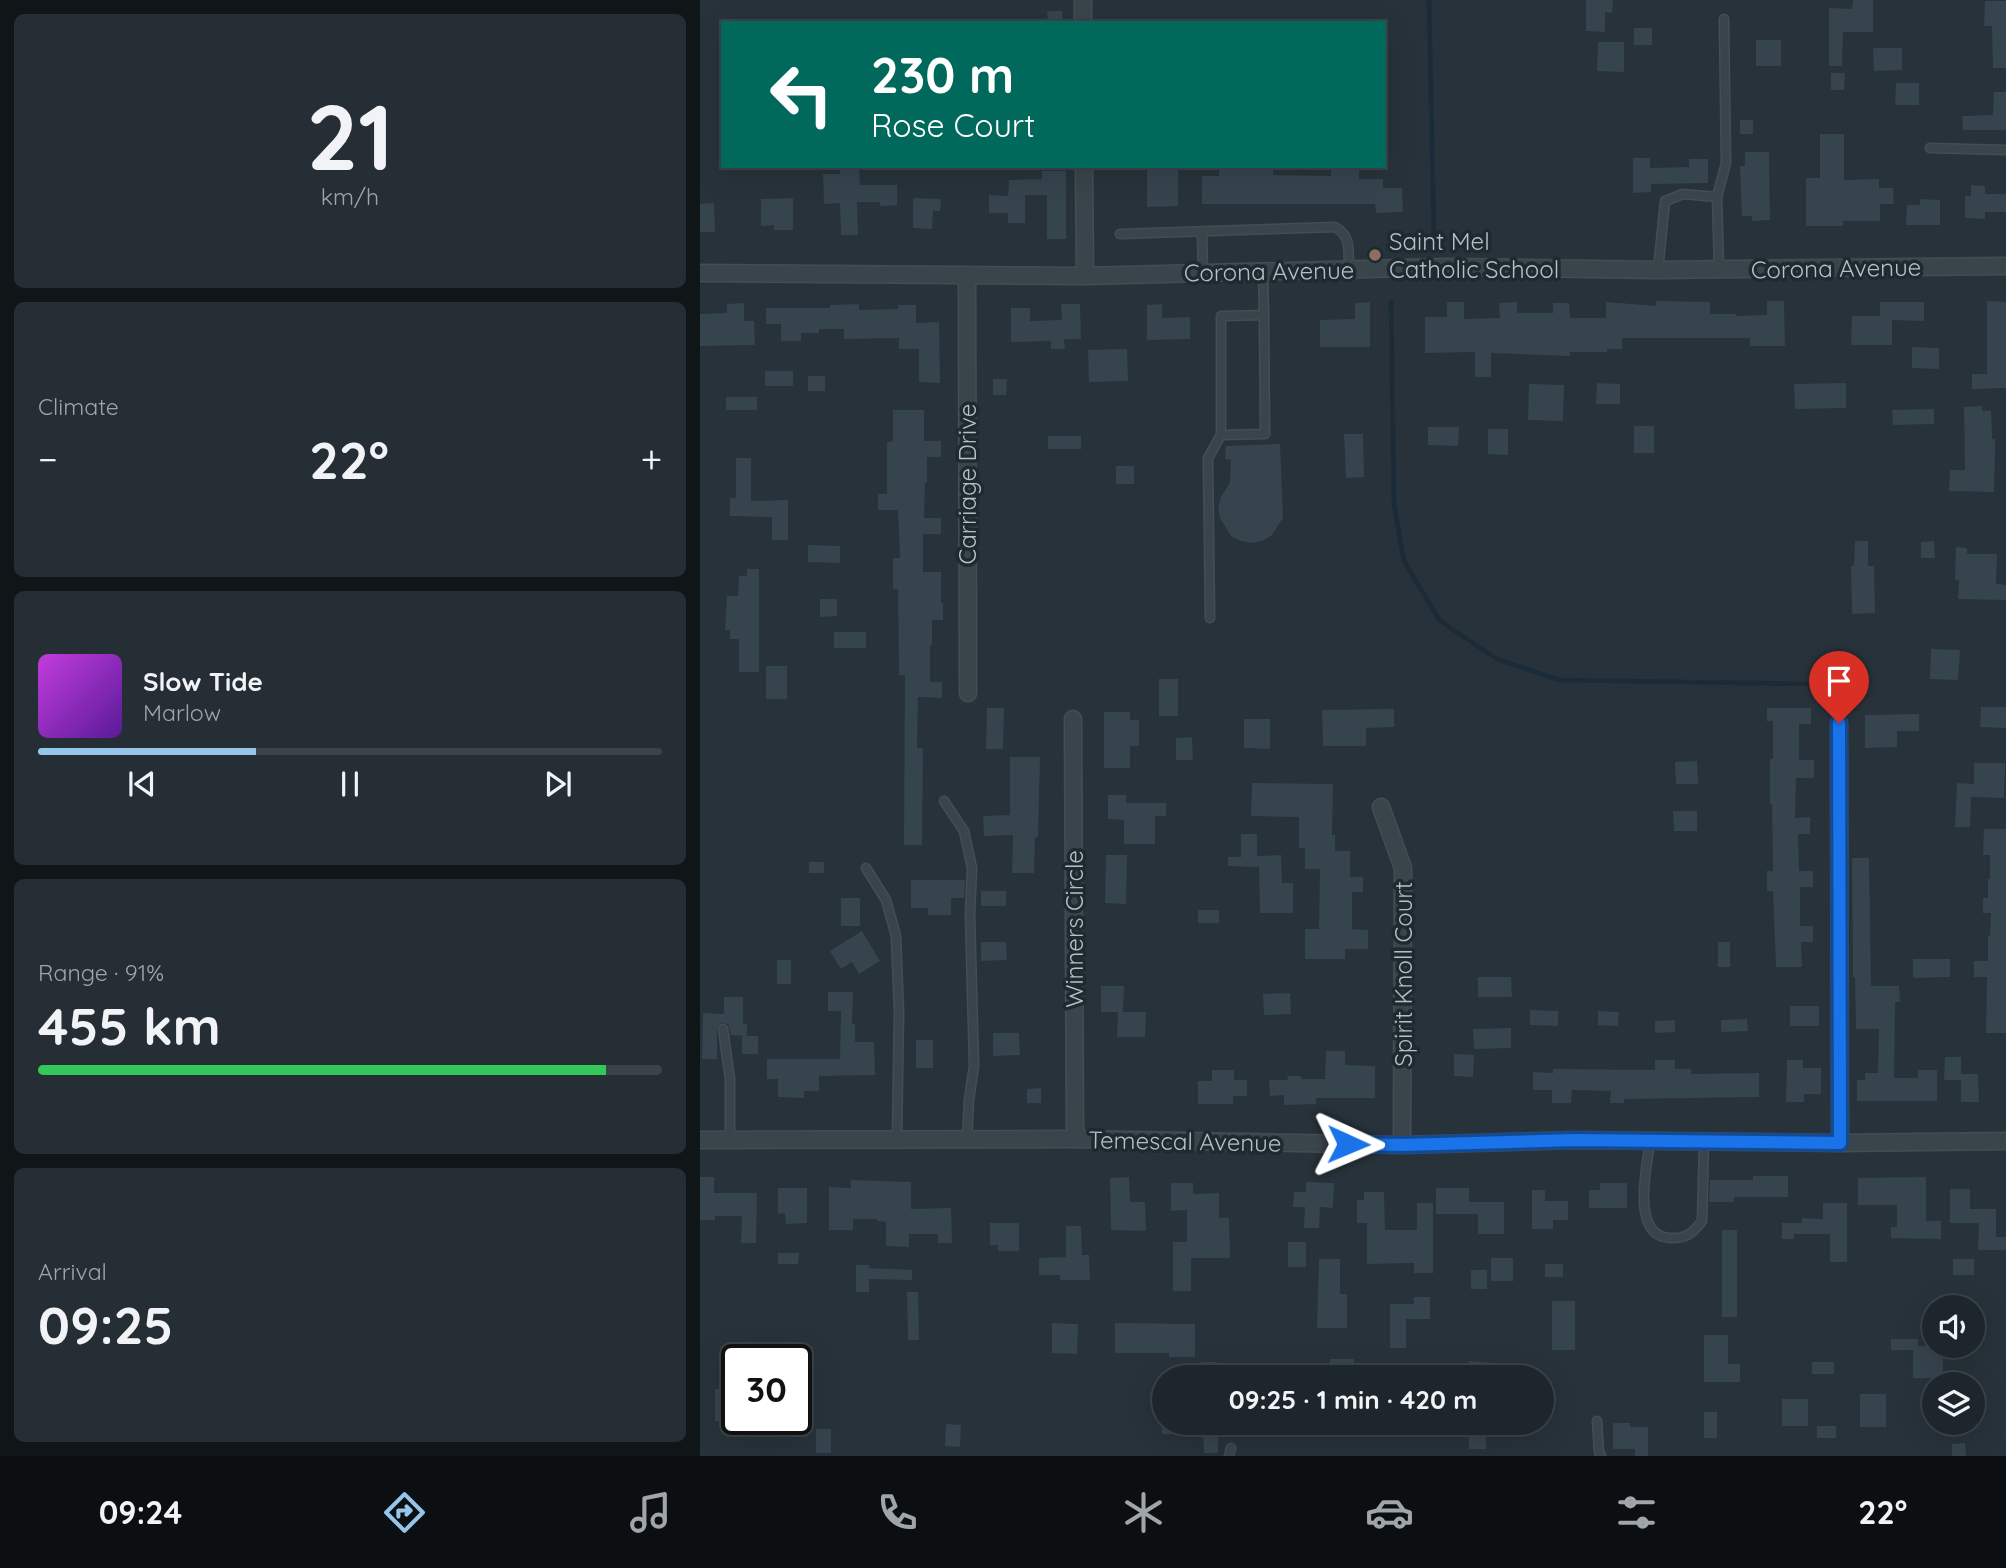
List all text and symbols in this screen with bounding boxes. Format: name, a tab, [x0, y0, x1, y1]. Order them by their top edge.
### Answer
text: 230 m	[871, 44, 1014, 105]
icon: left	[756, 49, 847, 140]
text: 21	[306, 79, 394, 193]
text: Rose Court	[871, 105, 1035, 145]
text: km/h	[321, 182, 379, 211]
place label: Saint Mel Catholic School	[1389, 226, 1559, 284]
marker: Saint Mel Catholic School	[1367, 247, 1383, 263]
street label: Corona Avenue	[1751, 252, 1921, 284]
street label: Corona Avenue	[1184, 255, 1354, 287]
text: Climate	[38, 392, 119, 421]
street label: Carriage Drive	[952, 404, 982, 564]
text: 22°	[309, 427, 389, 492]
text: −	[38, 435, 58, 483]
text: +	[641, 435, 662, 483]
pin	[1809, 651, 1869, 723]
icon: arrive	[1820, 662, 1858, 700]
text: Slow Tide	[143, 665, 263, 698]
text: Marlow	[143, 698, 221, 727]
icon: previous	[123, 765, 161, 803]
icon: pause	[331, 765, 369, 803]
icon: next	[539, 765, 577, 803]
street label: Winners Circle	[1059, 850, 1089, 1008]
street label: Spirit Knoll Court	[1388, 881, 1418, 1067]
text: Range · 91%	[38, 958, 164, 987]
text: 455 km	[38, 993, 221, 1058]
position arrow	[1311, 1107, 1385, 1181]
street label: Temescal Avenue	[1088, 1124, 1282, 1158]
text: Arrival	[38, 1257, 107, 1286]
text: 09:25	[38, 1292, 173, 1357]
map controls	[1922, 1295, 1985, 1435]
button: sound	[1922, 1295, 1985, 1358]
speed limit sign: 30	[721, 1344, 812, 1435]
button: layers	[1922, 1372, 1985, 1435]
text: 09:25 · 1 min · 420 m	[1229, 1383, 1477, 1416]
icon: directions	[380, 1488, 429, 1537]
icon: music	[626, 1488, 675, 1537]
icon: phone	[873, 1488, 922, 1537]
icon: climate	[1119, 1488, 1168, 1537]
icon: car	[1365, 1488, 1414, 1537]
icon: filters	[1612, 1488, 1661, 1537]
text: 09:24	[99, 1492, 182, 1532]
text: 22°	[1858, 1492, 1907, 1532]

